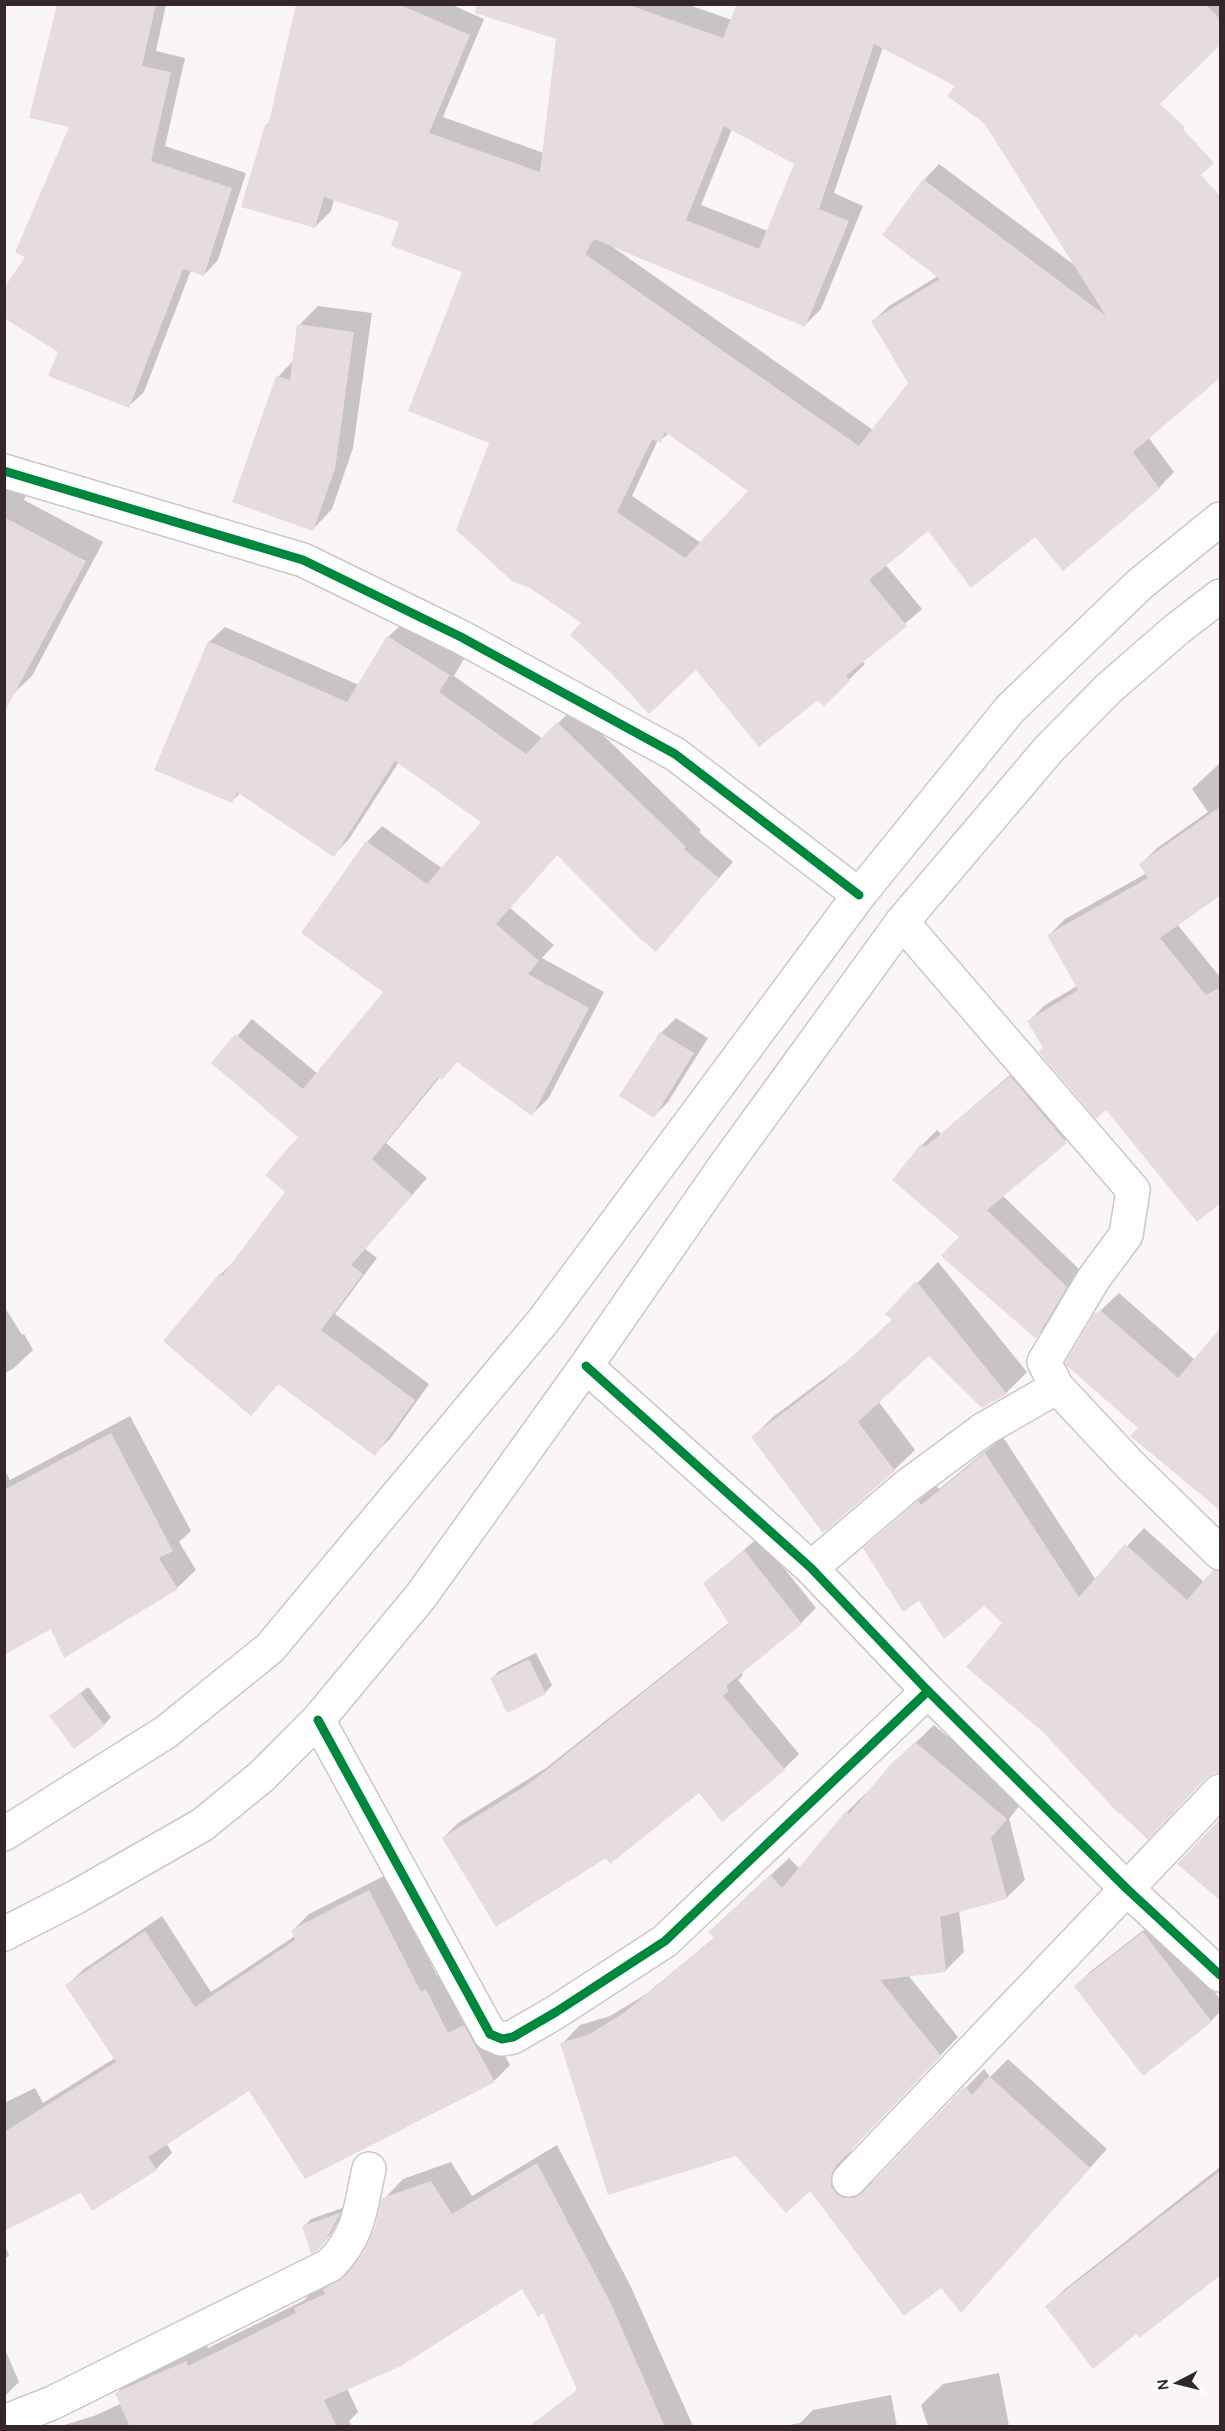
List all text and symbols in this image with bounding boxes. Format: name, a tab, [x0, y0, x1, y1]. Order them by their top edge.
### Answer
north arrow	[1147, 2353, 1207, 2413]
text: N	[1152, 2378, 1173, 2392]

